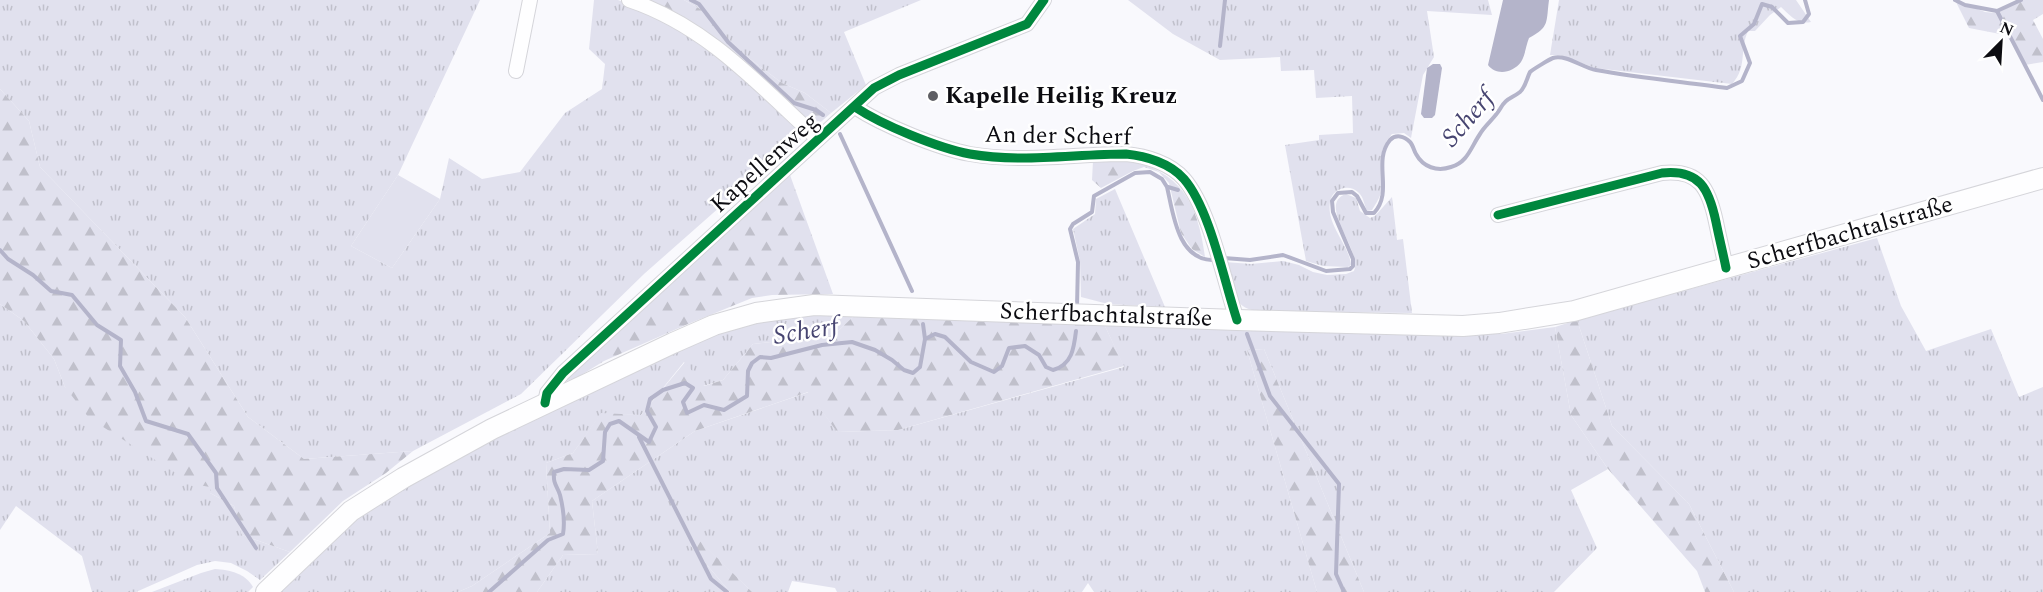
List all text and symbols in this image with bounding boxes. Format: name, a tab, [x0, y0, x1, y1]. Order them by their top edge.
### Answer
north arrow	[1971, 12, 2031, 72]
text: N	[1996, 16, 2018, 43]
water label: Scherf	[1431, 77, 1507, 156]
place label: Kapelle Heilig Kreuz	[945, 78, 1177, 114]
marker: Kapelle Heilig Kreuz	[926, 89, 940, 103]
street label: Kapellenweg	[702, 104, 828, 222]
street label: An der Scherf	[984, 117, 1133, 155]
street label: Scherfbachtalstraße	[1743, 186, 1957, 280]
street label: Scherfbachtalstraße	[999, 293, 1213, 337]
water label: Scherf	[770, 306, 845, 356]

